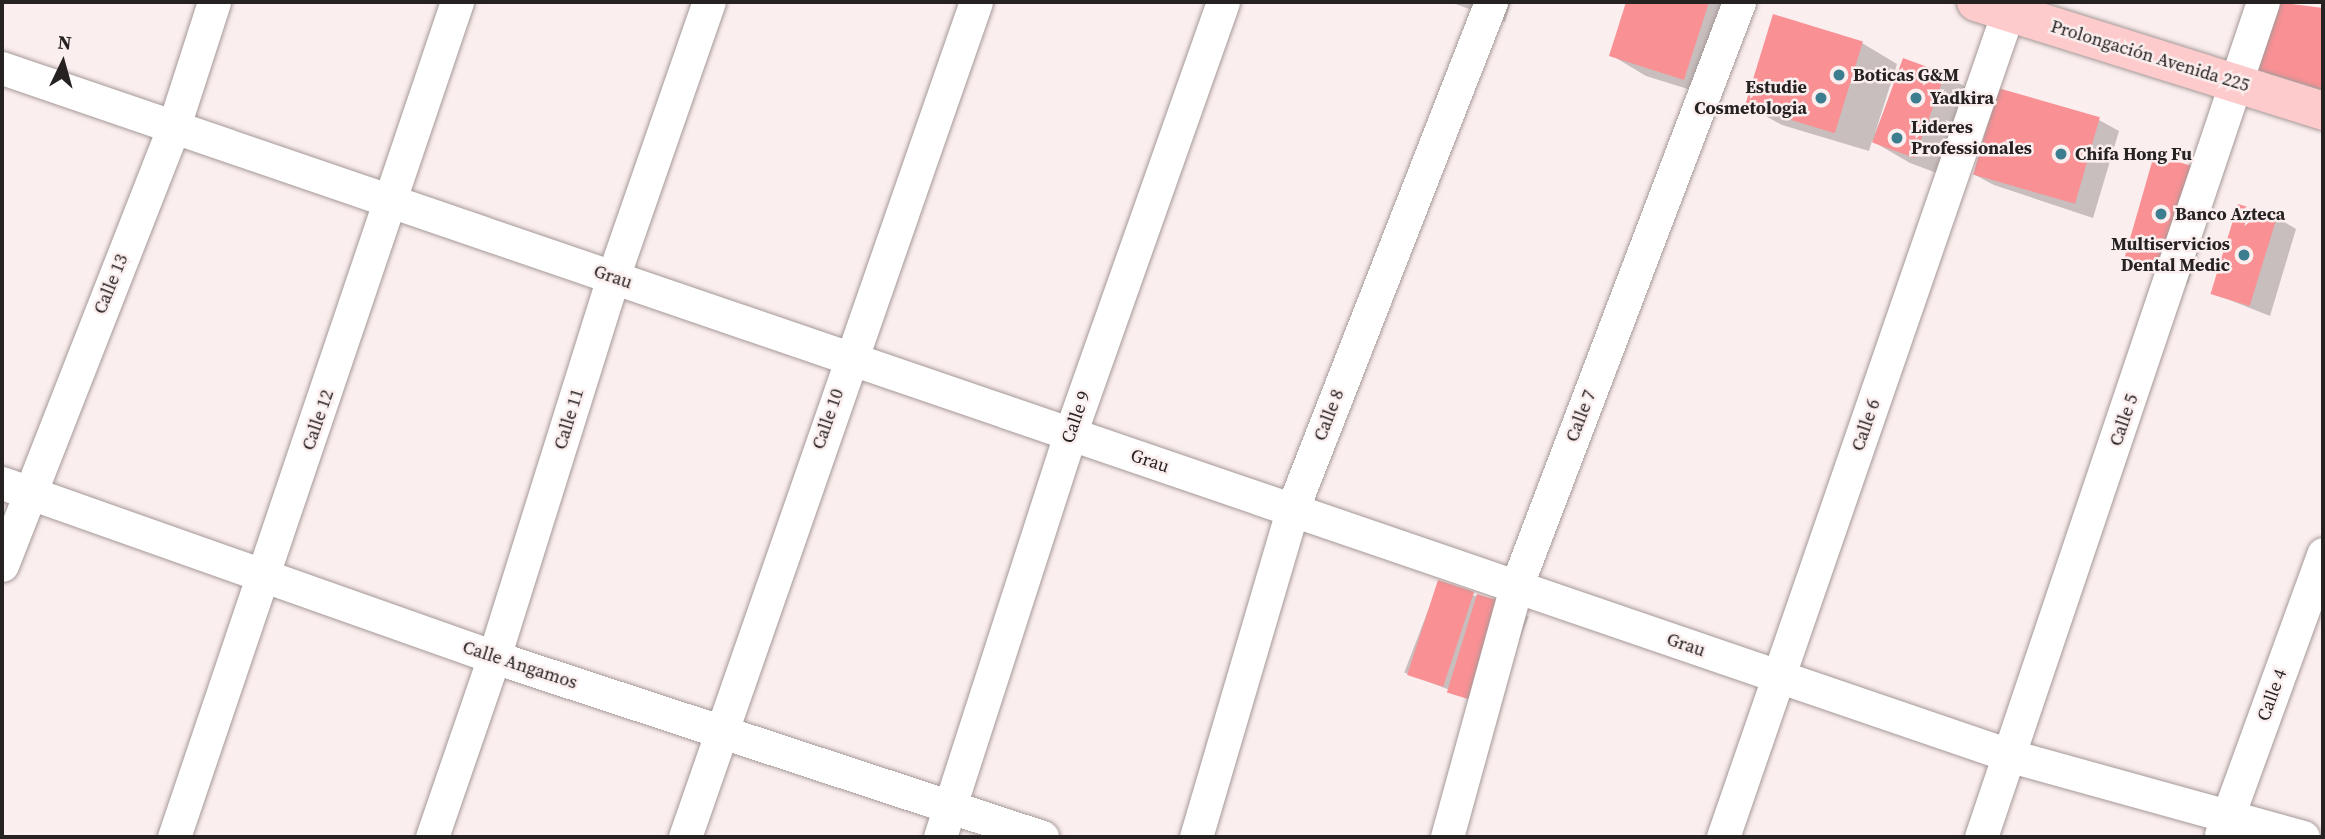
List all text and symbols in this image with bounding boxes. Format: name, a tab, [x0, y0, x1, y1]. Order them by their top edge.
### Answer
street label: Prolongación Avenida 225	[2048, 15, 2252, 97]
north arrow	[28, 28, 98, 98]
text: N	[57, 29, 73, 56]
place label: Boticas G&M	[1853, 64, 1959, 86]
marker: Boticas G&M	[1831, 67, 1847, 83]
place label: Estudie Cosmetologia	[1694, 77, 1807, 119]
place label: Yadkira	[1930, 87, 1994, 109]
marker: Estudie Cosmetologia	[1813, 90, 1829, 106]
marker: Yadkira	[1908, 90, 1924, 106]
place label: Lideres Professionales	[1911, 117, 2032, 160]
marker: Lideres Professionales	[1889, 130, 1905, 146]
place label: Chifa Hong Fu	[2075, 143, 2192, 165]
marker: Chifa Hong Fu	[2053, 146, 2069, 162]
place label: Banco Azteca	[2175, 203, 2285, 225]
marker: Banco Azteca	[2153, 206, 2169, 222]
place label: Multiservicios Dental Medic	[2111, 234, 2230, 276]
marker: Multiservicios Dental Medic	[2236, 247, 2252, 263]
street label: Calle 13	[89, 251, 133, 317]
street label: Grau	[591, 260, 635, 294]
street label: Calle 11	[550, 386, 588, 452]
street label: Calle 10	[808, 386, 848, 452]
street label: Calle 8	[1309, 386, 1349, 444]
street label: Calle 12	[298, 387, 338, 453]
street label: Calle 7	[1561, 387, 1601, 445]
street label: Calle 9	[1057, 388, 1095, 446]
street label: Calle 5	[2105, 391, 2143, 449]
street label: Calle 6	[1847, 396, 1885, 454]
street label: Grau	[1128, 444, 1172, 478]
street label: Grau	[1664, 628, 1708, 662]
street label: Calle Angamos	[460, 636, 580, 694]
street label: Calle 4	[2253, 666, 2291, 724]

